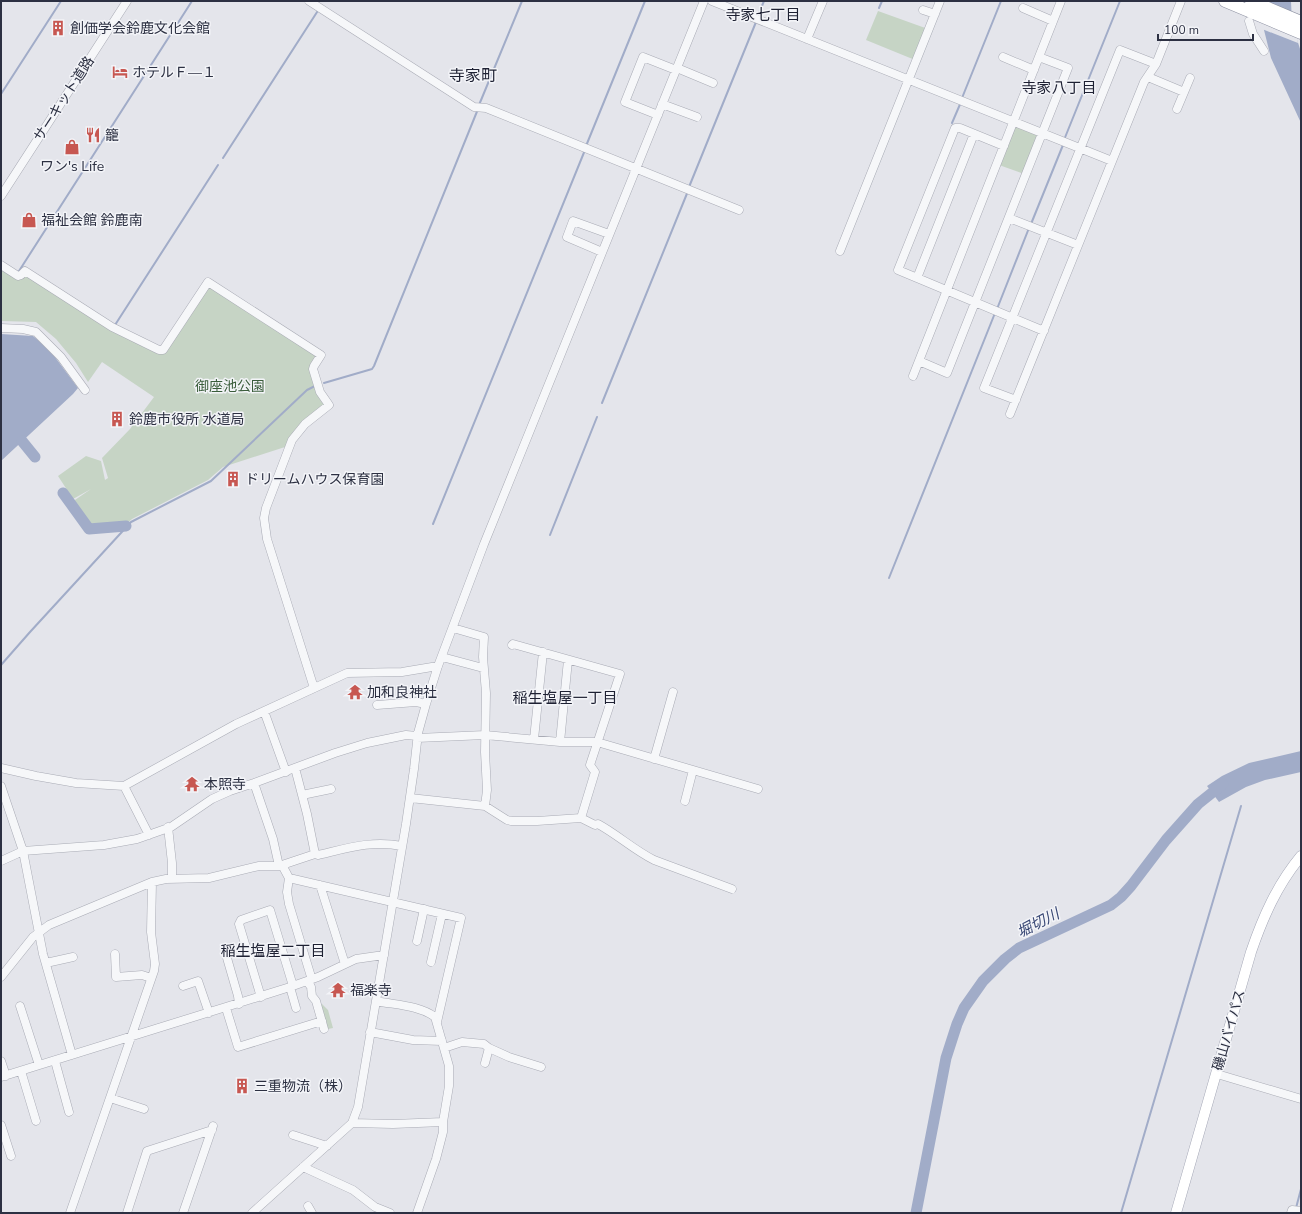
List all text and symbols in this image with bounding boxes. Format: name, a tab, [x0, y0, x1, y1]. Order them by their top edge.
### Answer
district label: 寺家七丁目	[725, 5, 801, 25]
scale bar	[1158, 16, 1253, 42]
building icon: 創価学会鈴鹿文化会館	[49, 19, 67, 37]
place label: 創価学会鈴鹿文化会館	[70, 19, 210, 38]
text: 100 m	[1164, 22, 1199, 38]
street label: サーキット道路	[29, 53, 99, 145]
hotel icon: ホテルＦ―１	[111, 63, 129, 81]
place label: ホテルＦ―１	[132, 63, 216, 82]
district label: 寺家町	[449, 65, 497, 87]
district label: 寺家八丁目	[1021, 78, 1097, 98]
restaurant icon: 籠	[84, 126, 102, 144]
place label: 籠	[105, 126, 119, 145]
shop icon: ワン's Life	[63, 138, 81, 156]
place label: ワン's Life	[40, 157, 104, 176]
shop icon: 福祉会館 鈴鹿南	[20, 211, 38, 229]
place label: 福祉会館 鈴鹿南	[41, 211, 143, 230]
park label: 御座池公園	[195, 377, 265, 396]
building icon: 鈴鹿市役所 水道局	[108, 410, 126, 428]
place label: 鈴鹿市役所 水道局	[129, 410, 245, 429]
building icon: ドリームハウス保育園	[224, 470, 242, 488]
place label: ドリームハウス保育園	[245, 470, 385, 489]
temple icon: 加和良神社	[346, 683, 364, 701]
place label: 加和良神社	[367, 683, 437, 702]
district label: 稲生塩屋一丁目	[512, 688, 618, 708]
temple icon: 本照寺	[183, 775, 201, 793]
place label: 本照寺	[204, 775, 246, 794]
water label: 堀切川	[1013, 903, 1064, 942]
district label: 稲生塩屋二丁目	[220, 941, 326, 961]
temple icon: 福楽寺	[329, 981, 347, 999]
place label: 福楽寺	[350, 981, 392, 1000]
street label: 磯山バイパス	[1208, 987, 1250, 1073]
building icon: 三重物流（株）	[233, 1077, 251, 1095]
place label: 三重物流（株）	[254, 1077, 352, 1096]

